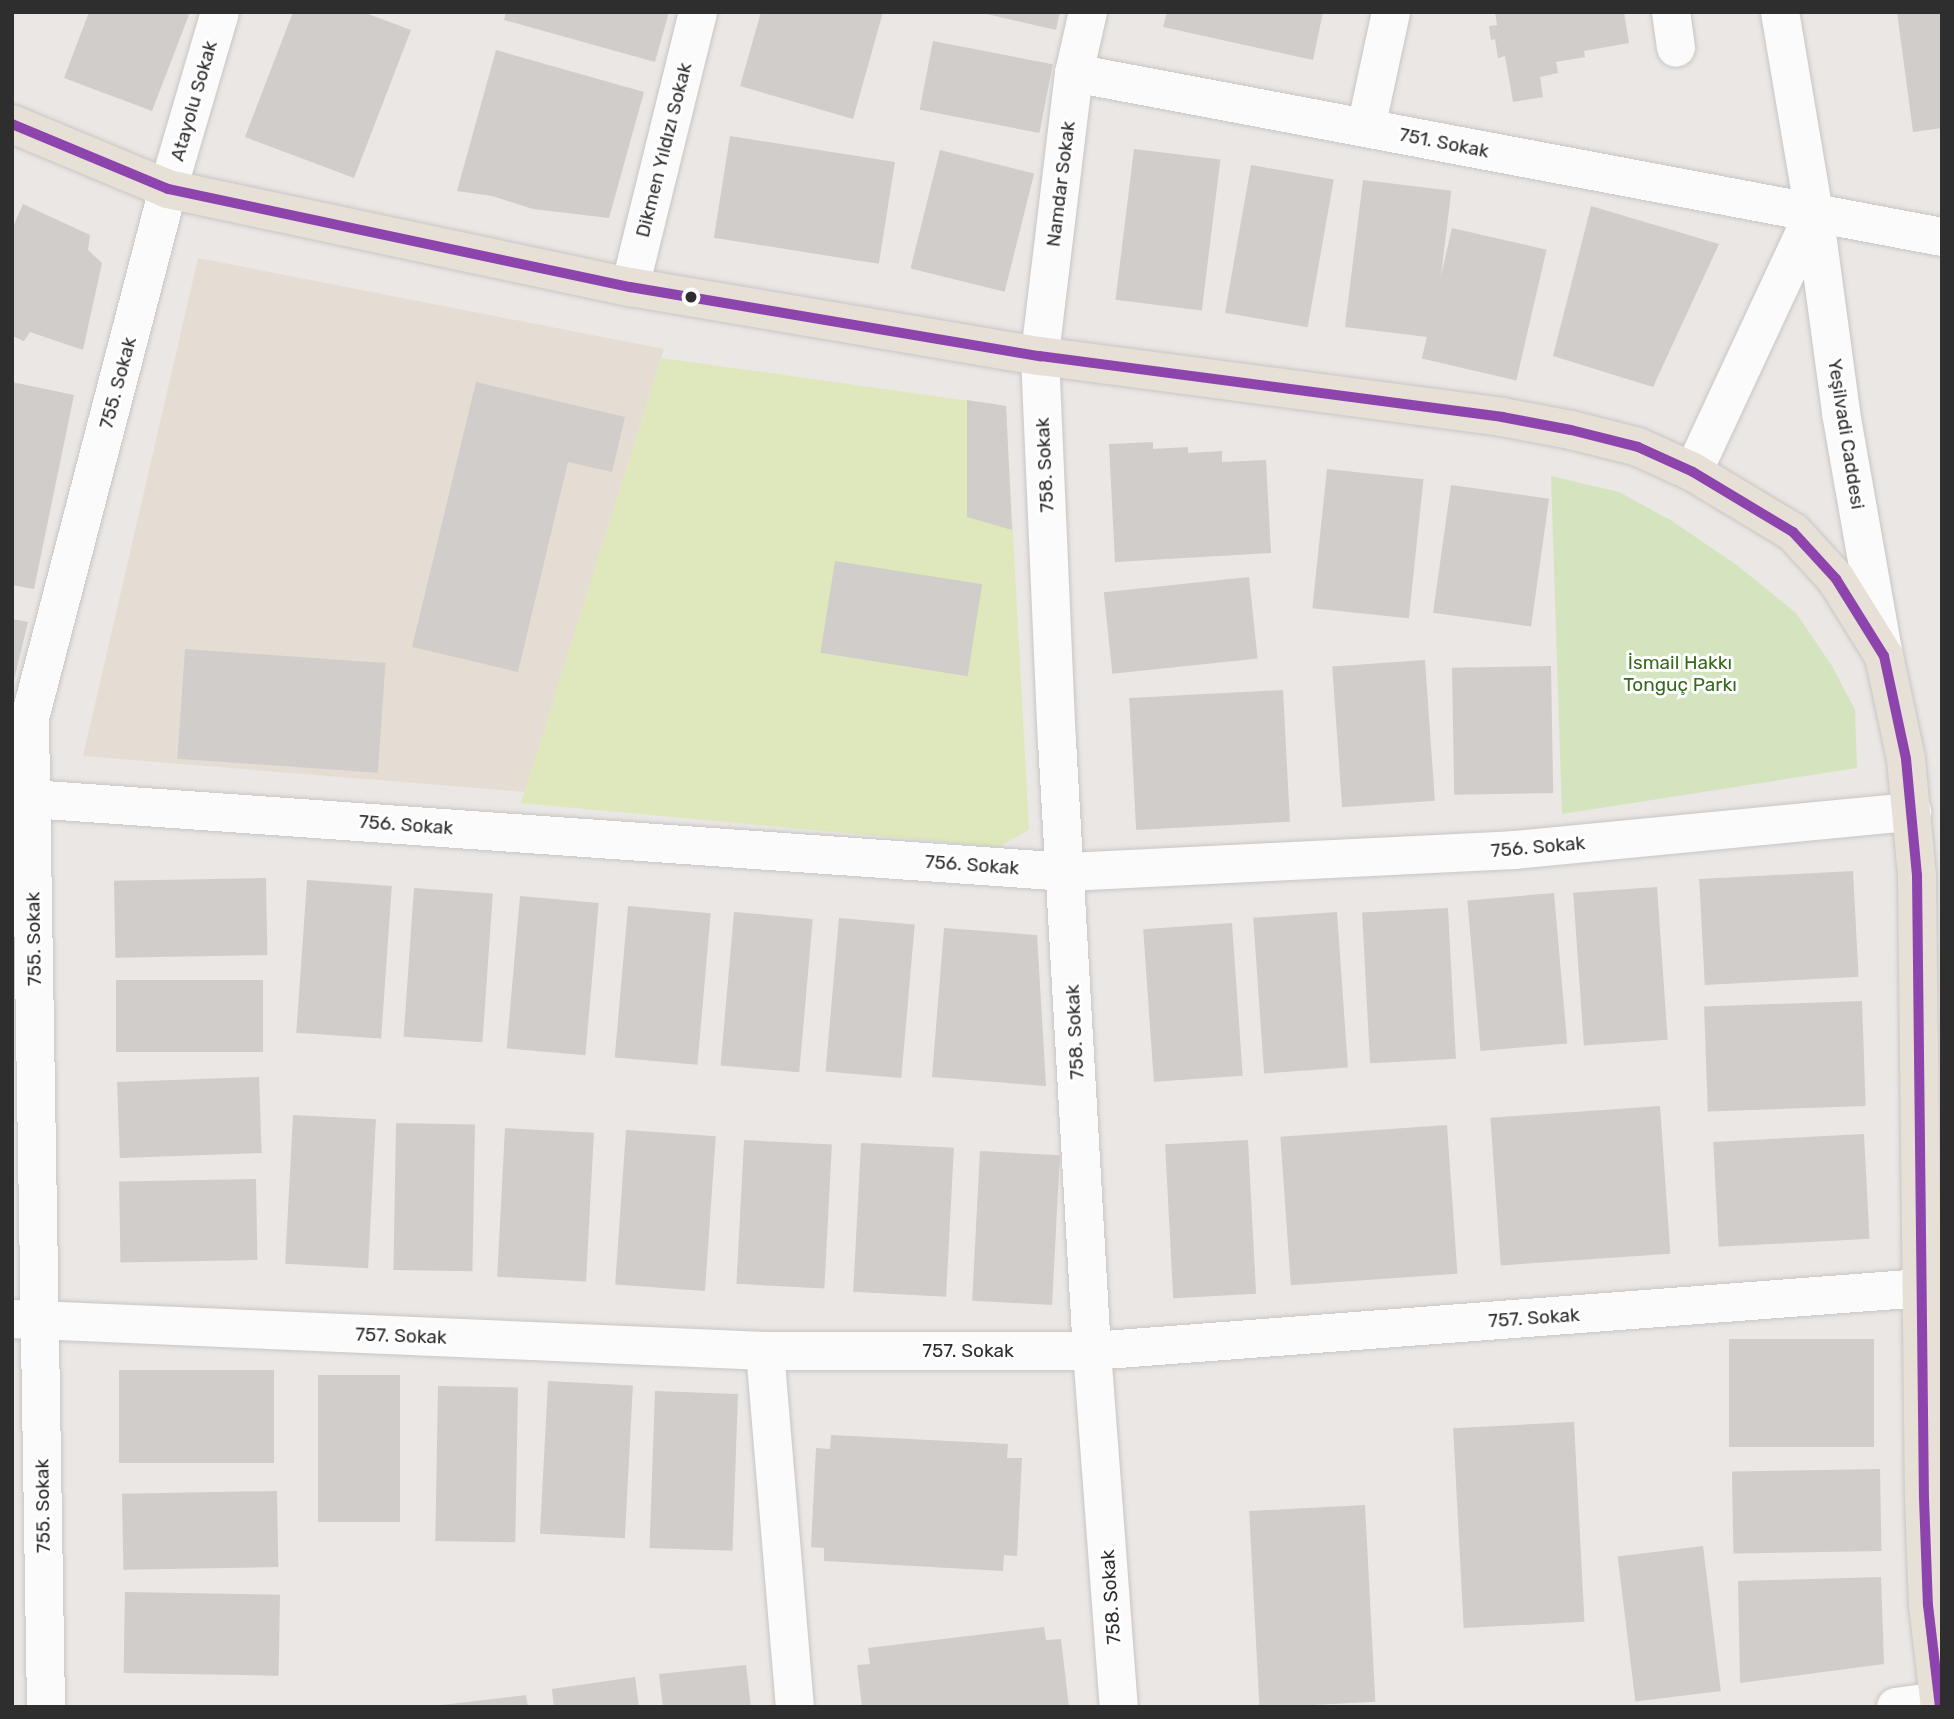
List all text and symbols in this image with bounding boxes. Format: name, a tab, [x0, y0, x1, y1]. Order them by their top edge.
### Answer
street label: Atayolu Sokak	[166, 38, 222, 164]
street label: Dikmen Yıldızı Sokak	[631, 60, 697, 240]
street label: Namdar Sokak	[1042, 120, 1080, 248]
street label: 751. Sokak	[1397, 123, 1491, 163]
unlabelled marker	[684, 290, 698, 304]
street label: 755. Sokak	[95, 335, 141, 431]
street label: Yeşilvadi Caddesi	[1823, 357, 1869, 511]
street label: 758. Sokak	[1031, 417, 1059, 513]
park label: İsmail Hakkı Tonguç Parkı	[1623, 652, 1737, 696]
street label: 756. Sokak	[358, 810, 454, 840]
street label: 756. Sokak	[1490, 832, 1586, 862]
street label: 756. Sokak	[924, 850, 1020, 880]
street label: 755. Sokak	[22, 892, 46, 986]
street label: 758. Sokak	[1061, 984, 1089, 1080]
street label: 757. Sokak	[1488, 1303, 1580, 1333]
street label: 757. Sokak	[355, 1323, 447, 1349]
street label: 757. Sokak	[922, 1340, 1014, 1362]
street label: 755. Sokak	[31, 1459, 55, 1553]
street label: 758. Sokak	[1096, 1549, 1126, 1645]

